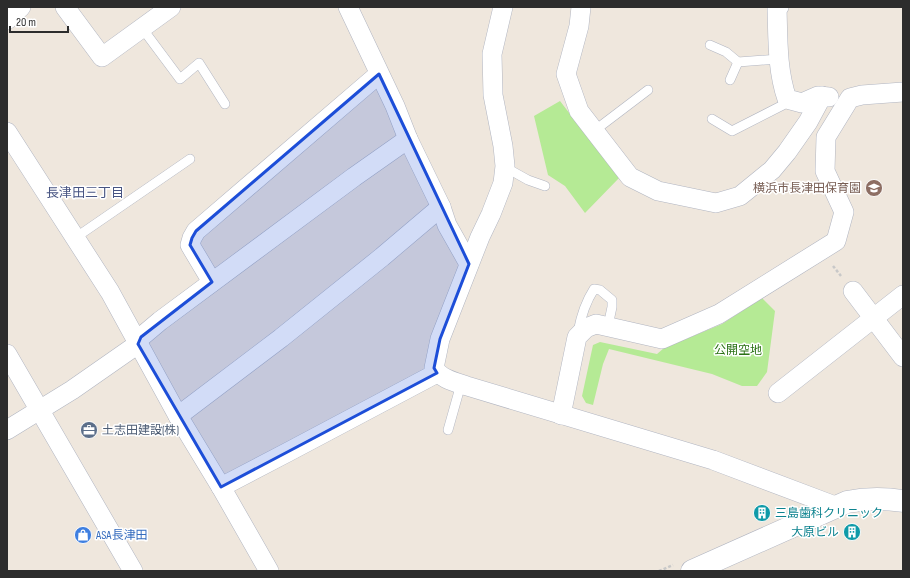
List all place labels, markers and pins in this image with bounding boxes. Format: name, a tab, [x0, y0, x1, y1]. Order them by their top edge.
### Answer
school or university icon: 横浜市長津田保育園	[864, 178, 884, 198]
place label: 横浜市長津田保育園	[753, 181, 861, 196]
office icon: 土志田建設(株)	[79, 420, 99, 440]
place label: 土志田建設(株)	[102, 423, 179, 438]
building icon: 三島歯科クリニック	[752, 503, 772, 523]
place label: 三島歯科クリニック	[775, 506, 883, 521]
building icon: 大原ビル	[842, 522, 862, 542]
shop icon: ASA長津田	[73, 525, 93, 545]
place label: 大原ビル	[791, 525, 839, 540]
place label: ASA長津田	[95, 528, 147, 543]

